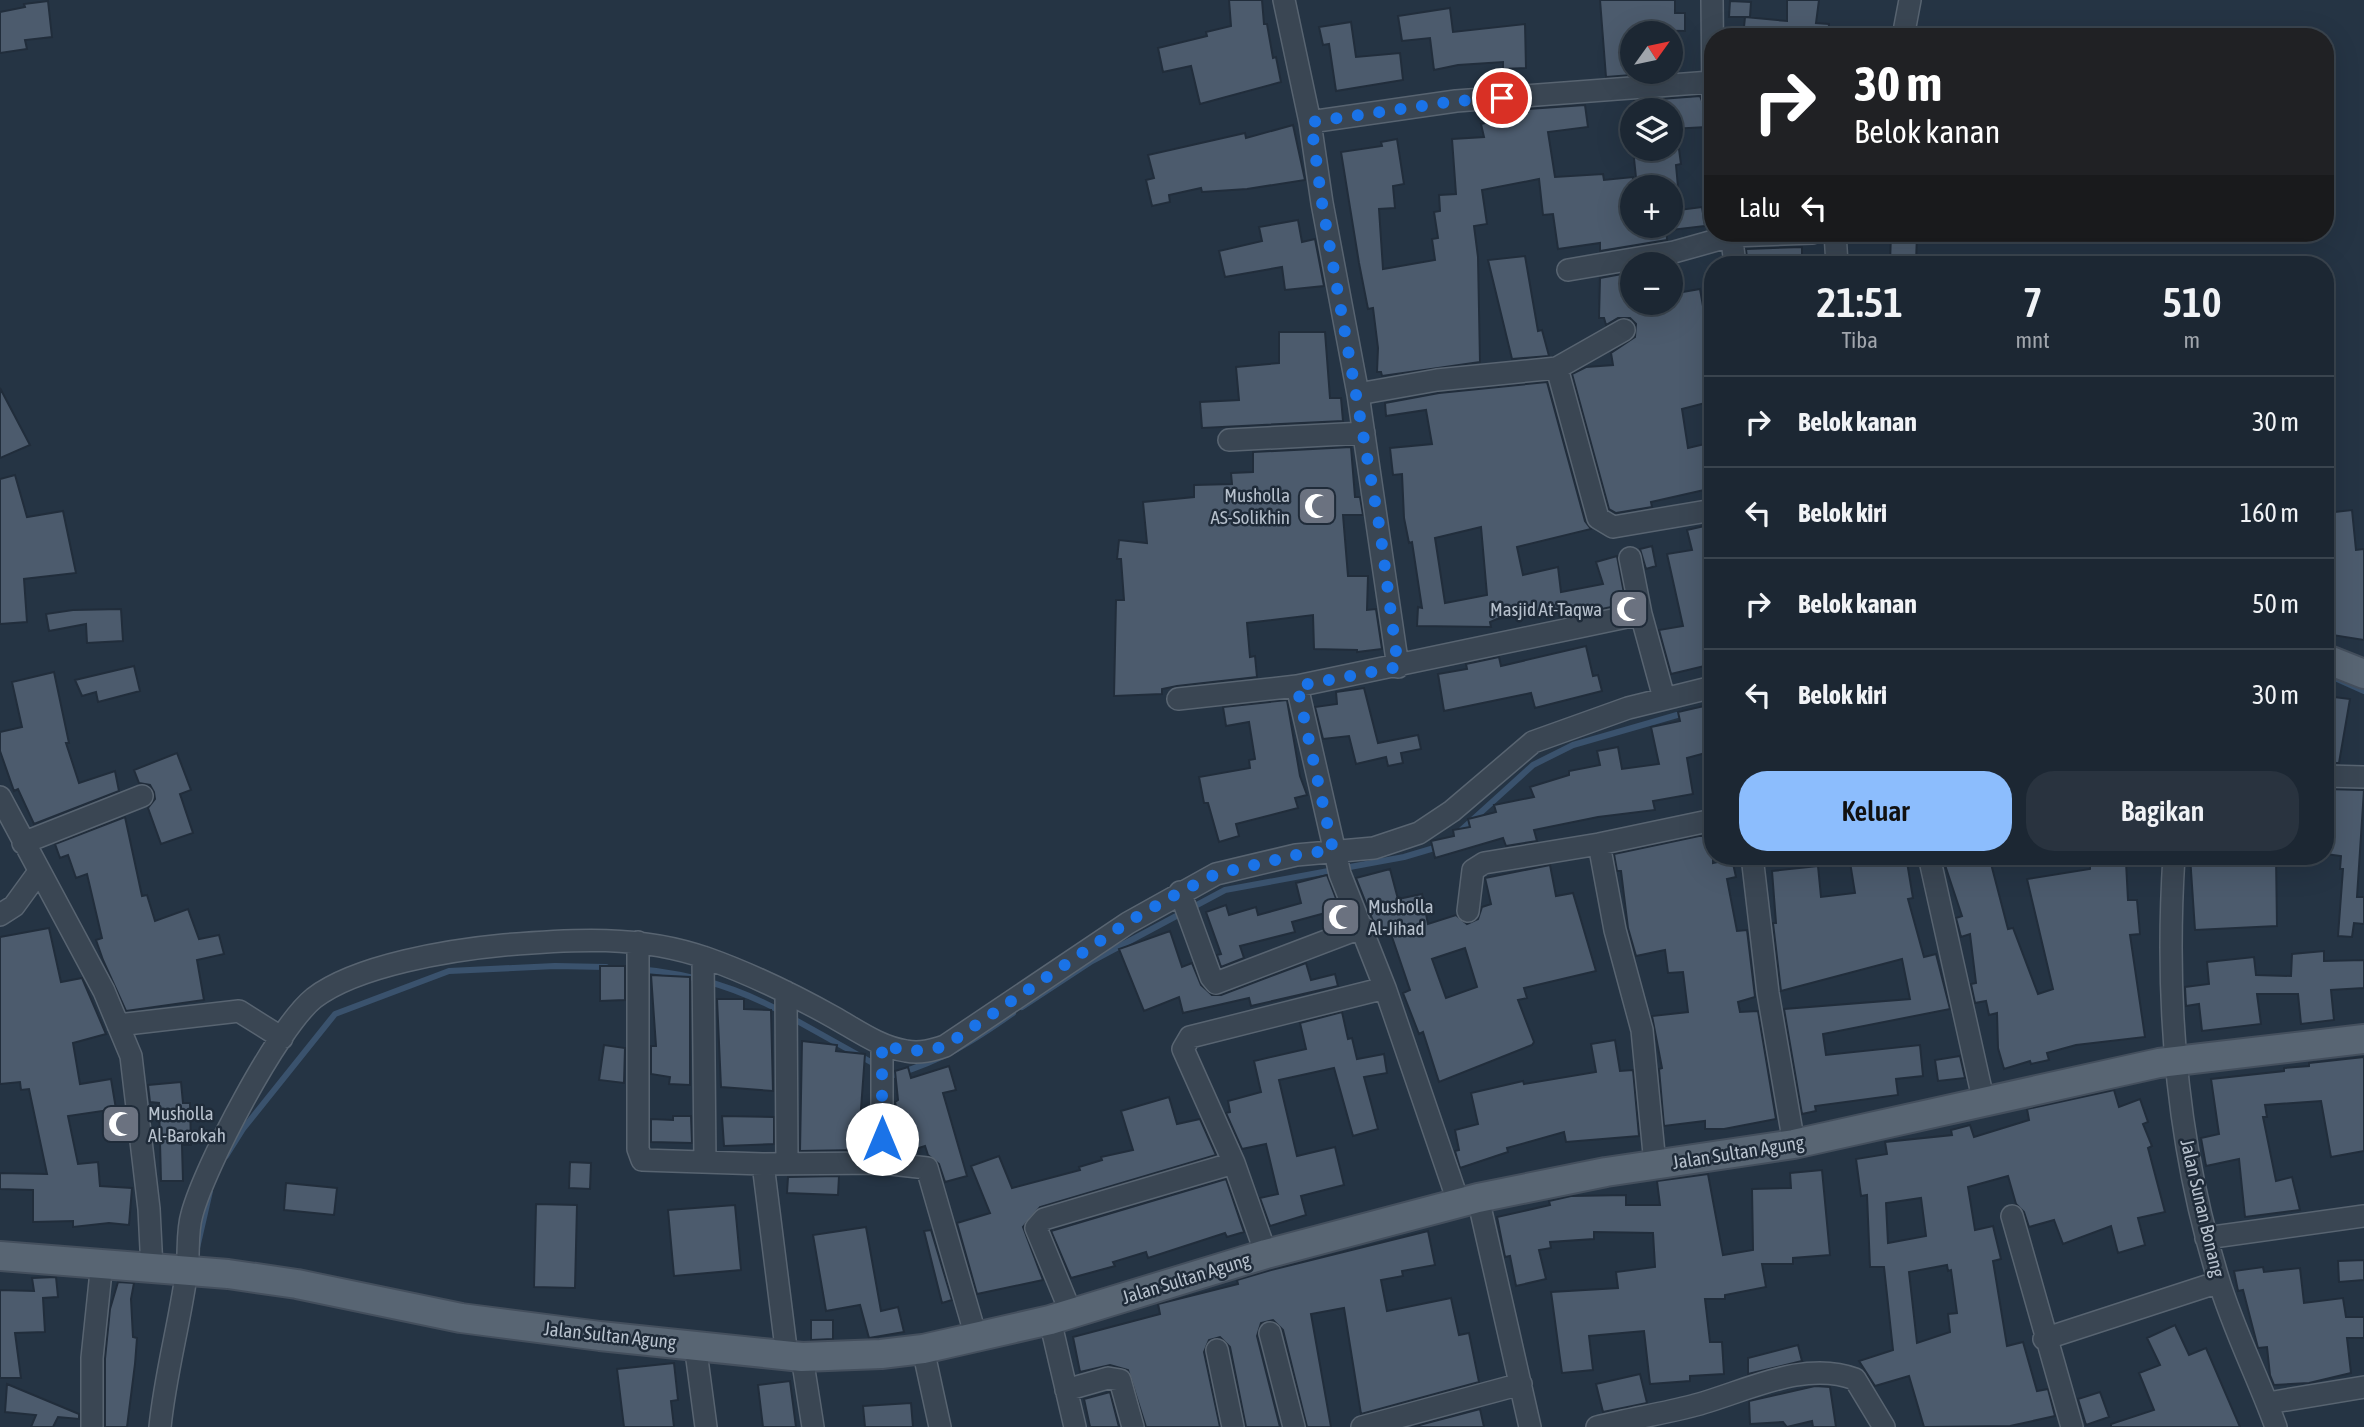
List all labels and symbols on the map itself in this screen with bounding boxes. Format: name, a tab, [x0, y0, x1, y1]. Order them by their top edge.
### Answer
north arrow	[1620, 21, 1684, 84]
pin	[1472, 68, 1532, 128]
place label: Musholla AS-Solikhin	[1210, 484, 1290, 528]
mosque icon: Musholla AS-Solikhin	[1296, 485, 1338, 527]
mosque icon: Masjid At-Taqwa	[1608, 588, 1650, 630]
place label: Masjid At-Taqwa	[1490, 598, 1602, 620]
place label: Musholla Al-Jihad	[1368, 895, 1434, 939]
mosque icon: Musholla Al-Jihad	[1320, 896, 1362, 938]
place label: Musholla Al-Barokah	[148, 1102, 226, 1146]
position arrow	[845, 1102, 919, 1176]
mosque icon: Musholla Al-Barokah	[100, 1103, 142, 1145]
street label: Jalan Sultan Agung	[1671, 1131, 1806, 1173]
street label: Jalan Sunan Bonang	[2176, 1137, 2230, 1280]
street label: Jalan Sultan Agung	[1119, 1248, 1254, 1308]
street label: Jalan Sultan Agung	[543, 1317, 678, 1353]

